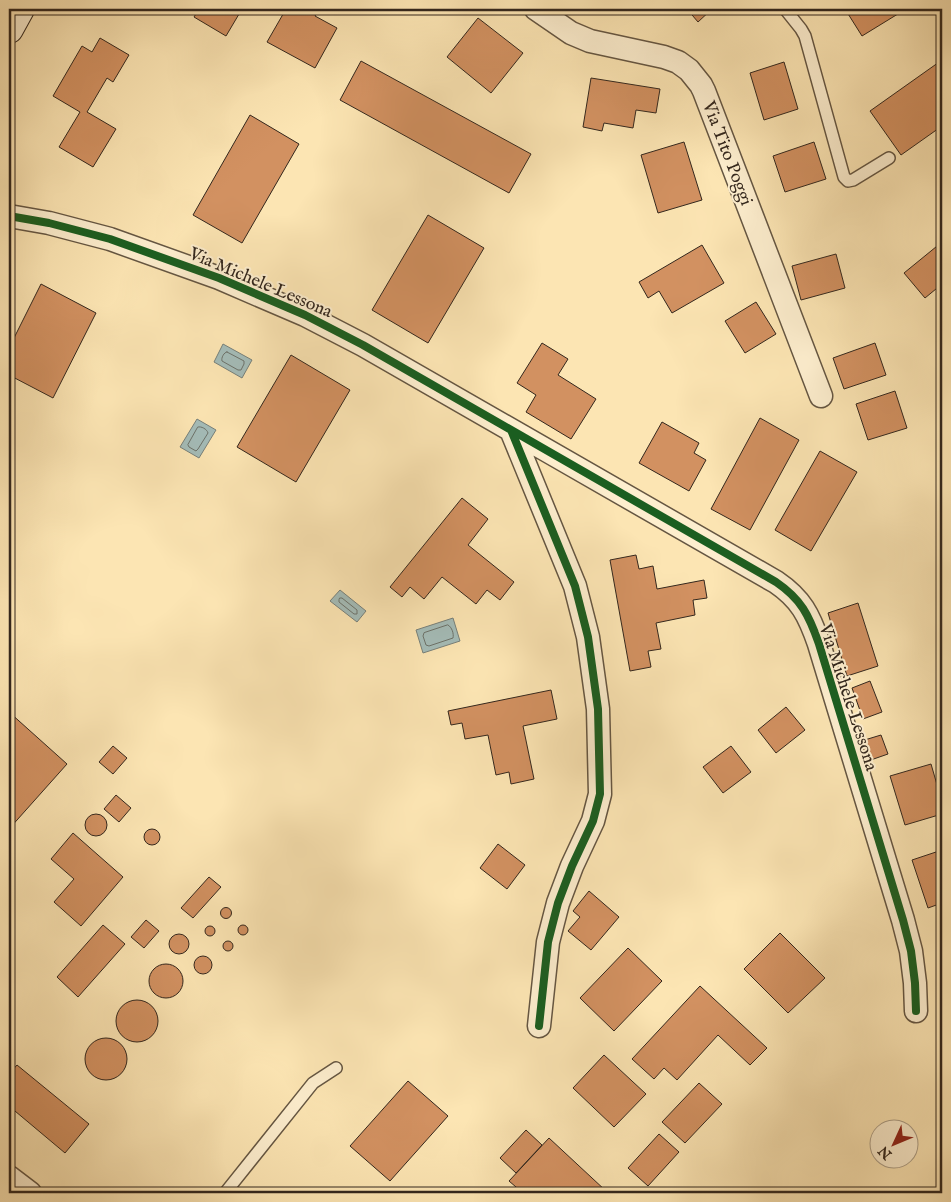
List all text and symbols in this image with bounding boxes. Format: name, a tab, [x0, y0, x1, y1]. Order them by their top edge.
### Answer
street label: Via Tito Poggi	[696, 97, 757, 209]
street label: Via Michele Lessona	[184, 242, 336, 324]
street label: Via Michele Lessona	[813, 620, 882, 774]
north arrow	[868, 1120, 918, 1170]
text: N	[875, 1142, 897, 1164]

